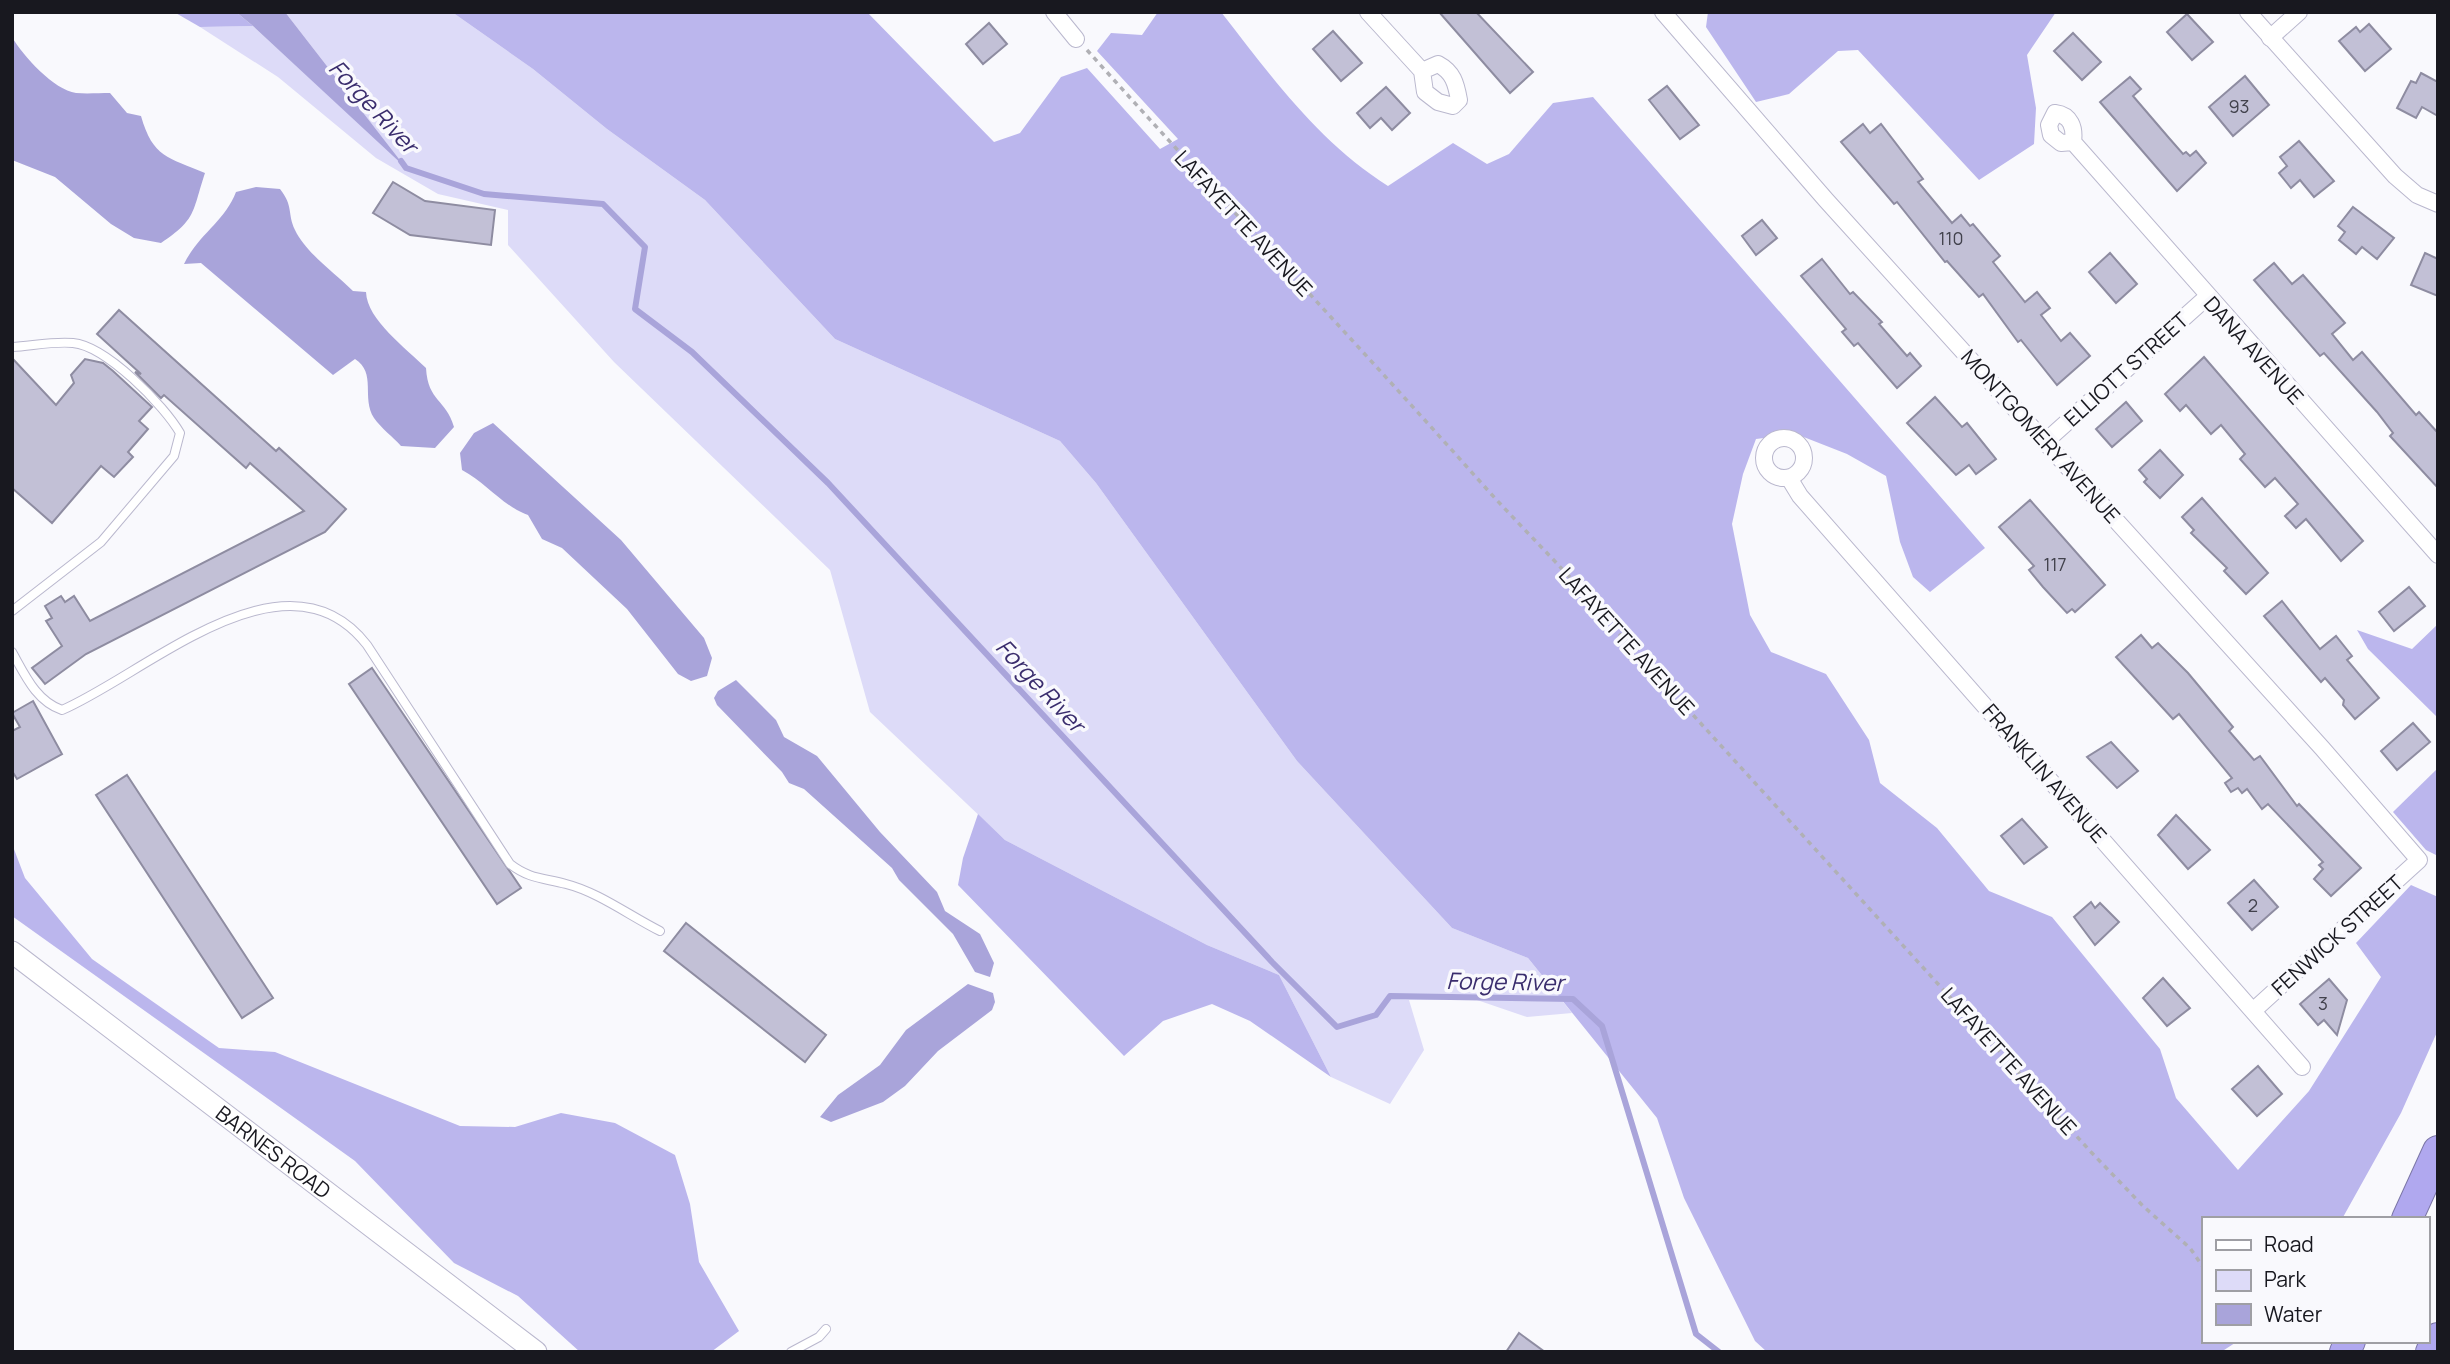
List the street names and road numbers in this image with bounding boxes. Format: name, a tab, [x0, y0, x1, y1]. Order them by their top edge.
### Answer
street label: LAFAYETTE AVENUE	[1169, 144, 1319, 302]
street label: DANA AVENUE	[2198, 290, 2310, 410]
street label: ELLIOTT STREET	[2058, 305, 2194, 432]
street label: MONTGOMERY AVENUE	[1955, 343, 2127, 529]
street label: LAFAYETTE AVENUE	[1553, 561, 1701, 721]
street label: FRANKLIN AVENUE	[1977, 698, 2113, 848]
street label: FENWICK STREET	[2265, 868, 2409, 1002]
street label: LAFAYETTE AVENUE	[1935, 981, 2083, 1141]
street label: BARNES ROAD	[210, 1099, 337, 1205]

